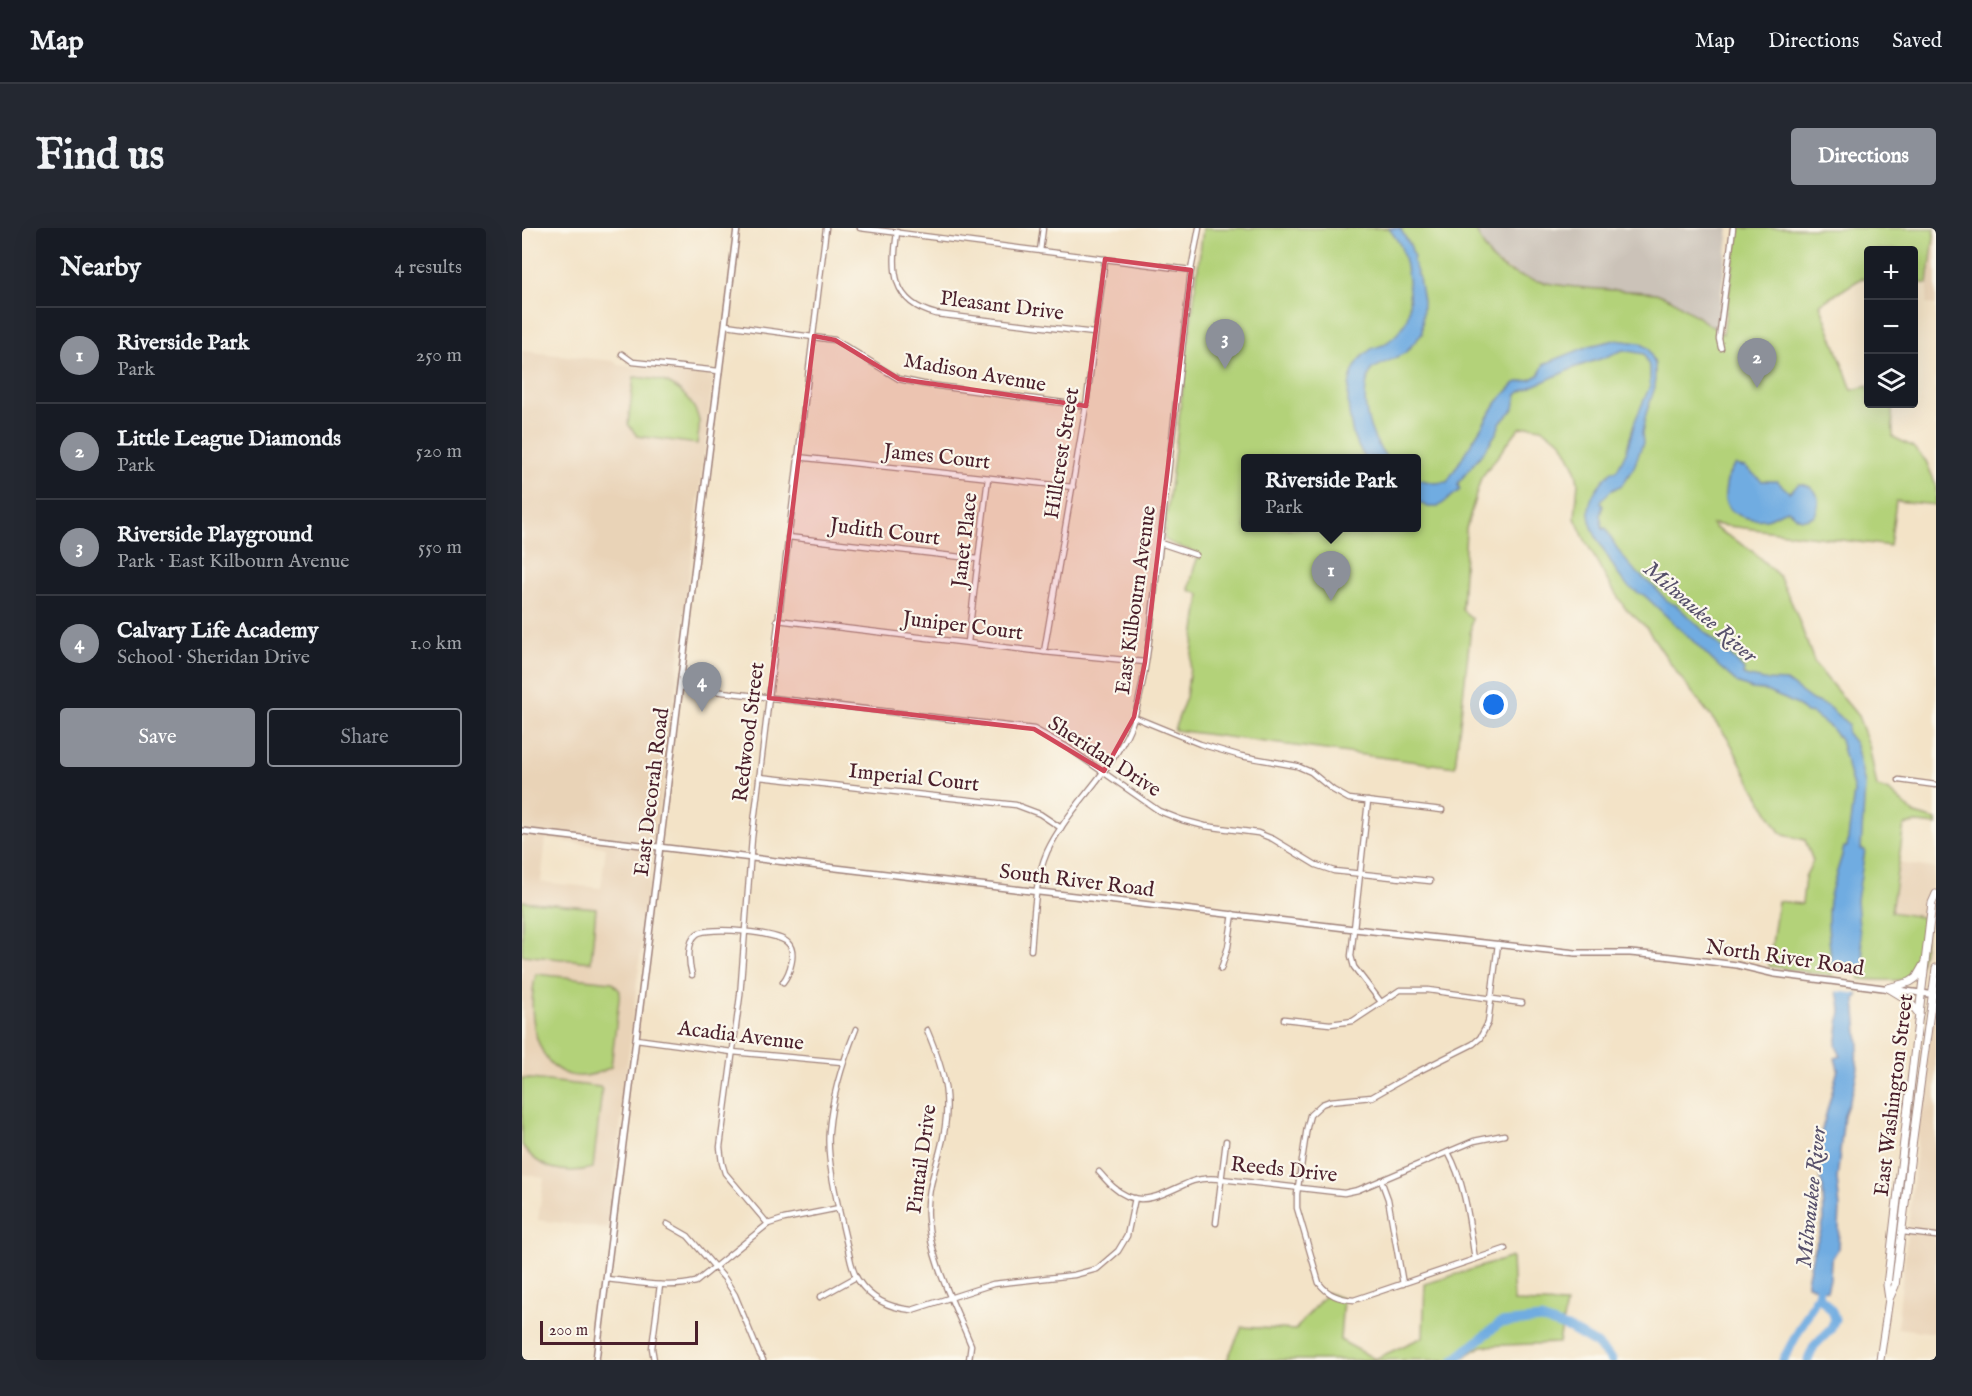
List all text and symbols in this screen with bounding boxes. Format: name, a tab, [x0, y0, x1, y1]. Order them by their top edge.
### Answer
text: Map	[30, 24, 84, 59]
text: Map	[1695, 28, 1735, 55]
text: Directions	[1768, 28, 1859, 55]
text: Saved	[1892, 28, 1942, 55]
button: Directions	[1791, 128, 1936, 185]
text: Find us	[36, 130, 164, 183]
map controls	[1864, 246, 1918, 408]
button: +	[1864, 246, 1918, 300]
text: Nearby	[60, 251, 141, 284]
text: 4 results	[395, 255, 462, 280]
street label: Pleasant Drive	[938, 285, 1066, 328]
button: −	[1864, 300, 1918, 354]
pin: 3	[1206, 320, 1244, 369]
text: Riverside Park	[117, 329, 249, 357]
pin: 2	[1738, 338, 1776, 388]
text: 1	[76, 343, 83, 368]
text: 250 m	[416, 343, 462, 368]
street label: Madison Avenue	[901, 348, 1048, 399]
button: layers	[1864, 354, 1918, 408]
text: Park	[117, 357, 155, 382]
street label: Hillcrest Street	[1039, 386, 1086, 521]
text: Little League Diamonds	[117, 425, 341, 453]
street label: James Court	[880, 438, 991, 477]
text: 2	[75, 439, 84, 464]
text: 520 m	[416, 439, 462, 464]
text: Park	[117, 453, 155, 478]
popup	[1241, 454, 1421, 532]
text: Riverside Park	[1265, 467, 1397, 495]
street label: Janet Place	[946, 491, 985, 591]
text: Park	[1265, 495, 1303, 520]
street label: East Kilbourn Avenue	[1110, 504, 1163, 696]
street label: Judith Court	[826, 512, 941, 553]
text: Riverside Playground	[117, 521, 312, 549]
text: 3	[76, 535, 83, 560]
text: 550 m	[418, 535, 462, 560]
text: Park · East Kilbourn Avenue	[117, 549, 350, 574]
pin: 1	[1312, 552, 1350, 601]
water label: Milwaukee River	[1637, 555, 1764, 671]
street label: Juniper Court	[899, 605, 1025, 647]
text: Calvary Life Academy	[117, 617, 319, 645]
text: 4	[75, 631, 84, 656]
text: 1.0 km	[410, 631, 462, 656]
text: School · Sheridan Drive	[117, 645, 310, 670]
street label: Redwood Street	[728, 661, 771, 804]
pin: 4	[682, 662, 722, 712]
your location	[1479, 690, 1508, 719]
street label: East Decorah Road	[629, 706, 676, 878]
button: Save	[60, 708, 255, 767]
button: Share	[267, 708, 462, 767]
street label: Sheridan Drive	[1042, 711, 1166, 804]
street label: Imperial Court	[847, 758, 980, 799]
street label: South River Road	[998, 859, 1157, 904]
street label: North River Road	[1704, 934, 1866, 983]
street label: East Washington Street	[1869, 992, 1920, 1198]
street label: Acadia Avenue	[675, 1015, 806, 1058]
street label: Pintail Drive	[901, 1102, 944, 1216]
water label: Milwaukee River	[1791, 1124, 1833, 1269]
street label: Reeds Drive	[1229, 1151, 1339, 1190]
scale bar	[540, 1318, 698, 1346]
text: 200 m	[549, 1321, 588, 1341]

